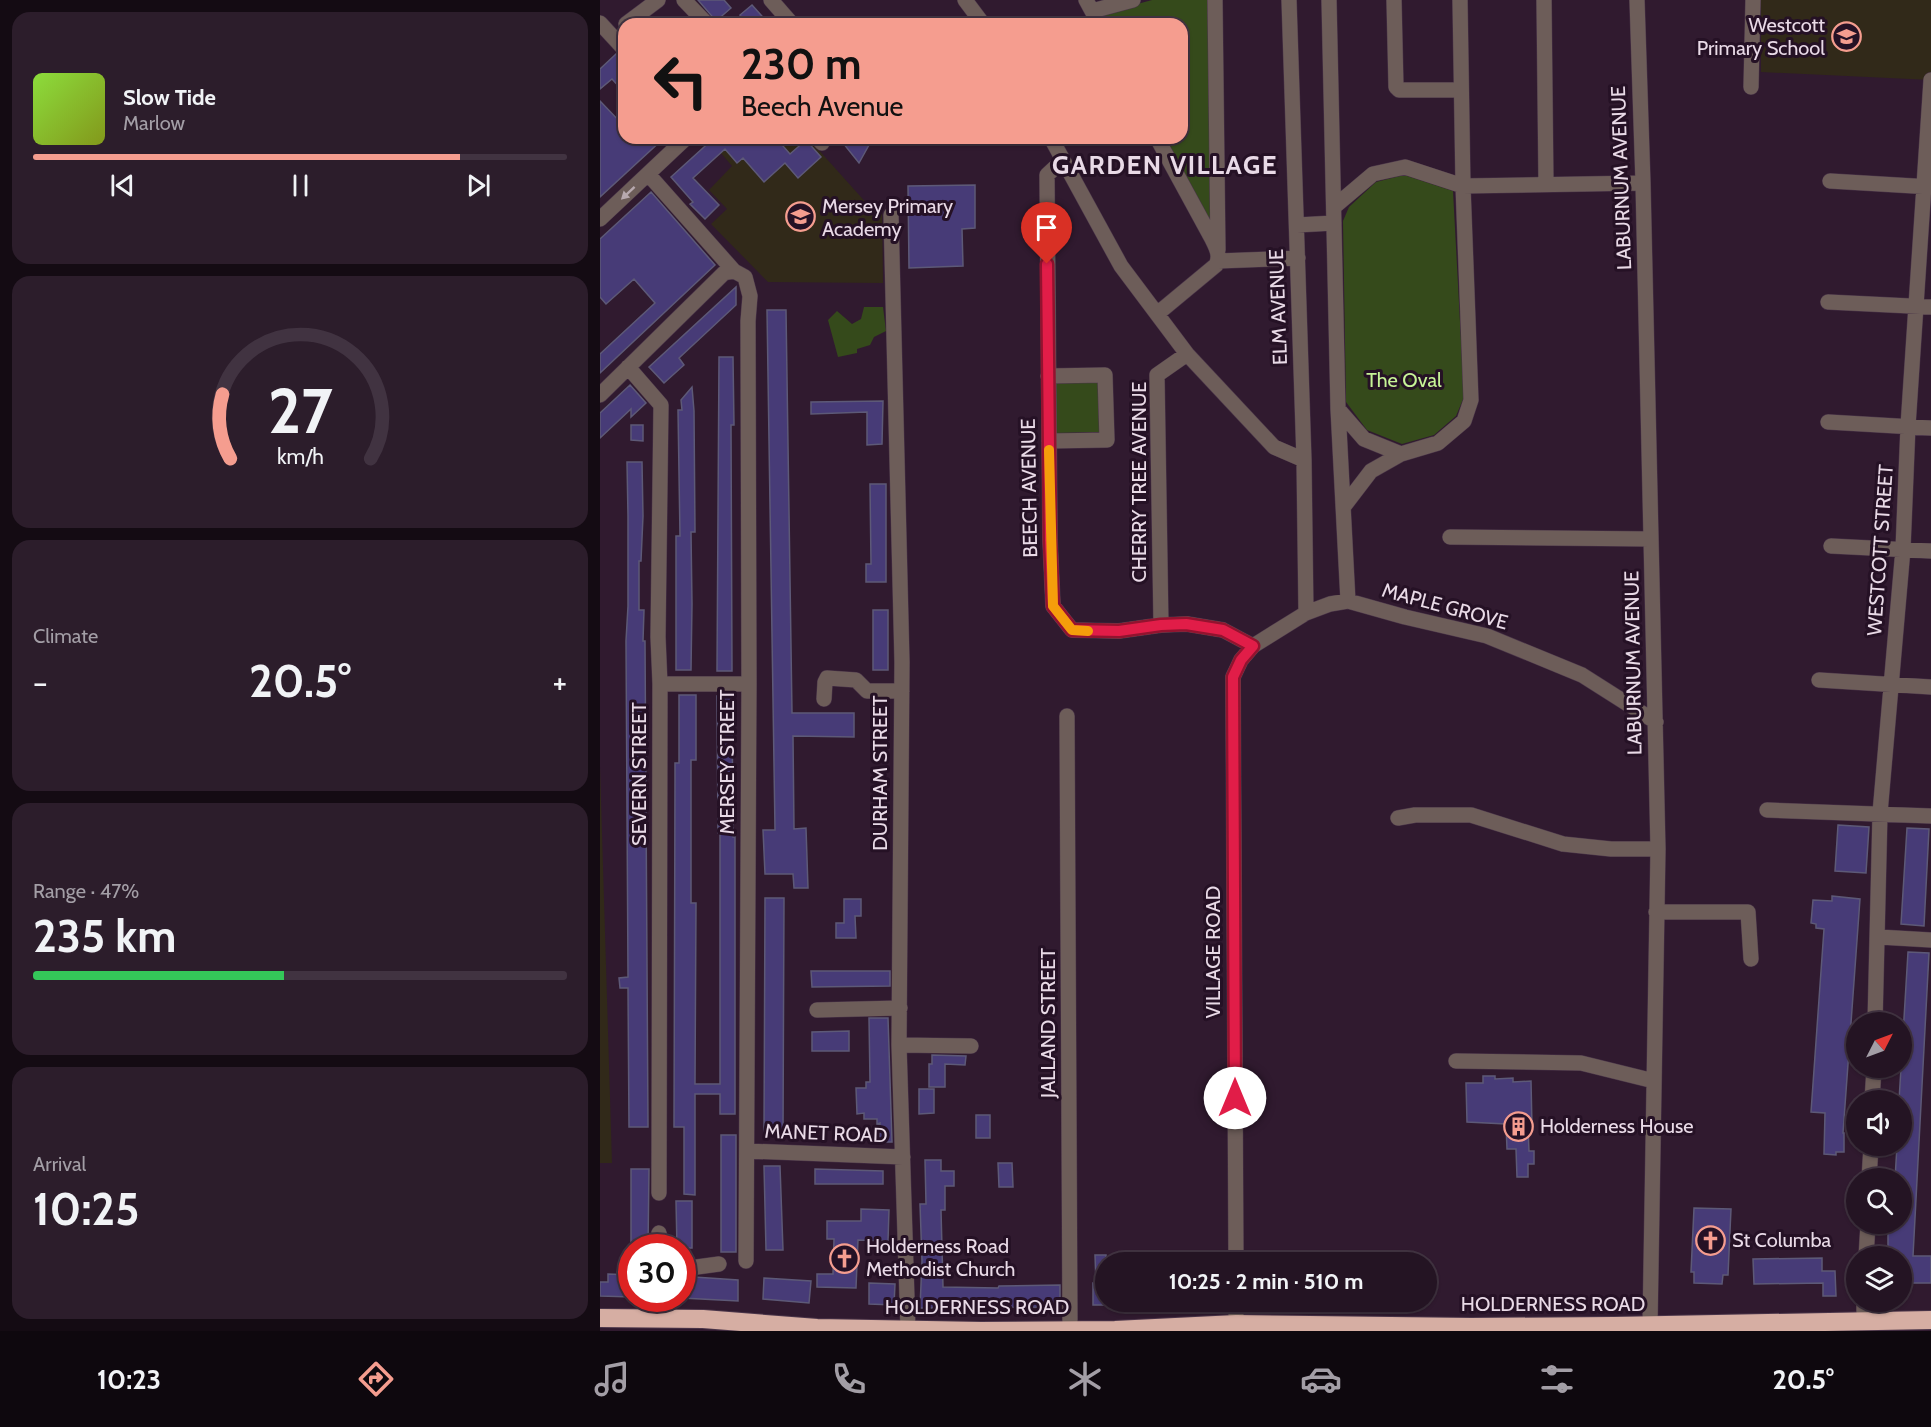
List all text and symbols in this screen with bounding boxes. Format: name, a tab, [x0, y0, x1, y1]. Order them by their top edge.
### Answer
place label: Westcott Primary School	[1697, 13, 1825, 60]
school or university icon: Westcott Primary School	[1830, 20, 1862, 52]
text: 230 m	[741, 38, 861, 90]
icon: left	[642, 42, 720, 120]
text: Slow Tide	[123, 84, 216, 111]
street label: LABURNUM AVENUE	[1606, 86, 1636, 270]
text: Beech Avenue	[741, 90, 903, 123]
text: Marlow	[123, 111, 185, 135]
district label: GARDEN VILLAGE	[1052, 149, 1278, 181]
icon: previous	[106, 169, 139, 202]
icon: pause	[284, 169, 317, 202]
icon: next	[462, 169, 495, 202]
one-way arrow	[622, 185, 636, 199]
place label: Mersey Primary Academy	[822, 194, 953, 241]
school or university icon: Mersey Primary Academy	[785, 201, 817, 233]
pin	[1021, 202, 1072, 264]
icon: arrive	[1030, 211, 1063, 244]
street label: ELM AVENUE	[1264, 249, 1292, 365]
park label: The Oval	[1366, 368, 1442, 392]
text: 27	[268, 373, 333, 449]
street label: CHERRY TREE AVENUE	[1127, 382, 1151, 582]
street label: BEECH AVENUE	[1016, 418, 1042, 558]
text: km/h	[277, 443, 323, 469]
street label: WESTCOTT STREET	[1862, 463, 1898, 637]
street label: LABURNUM AVENUE	[1619, 571, 1647, 755]
street label: MAPLE GROVE	[1379, 578, 1511, 634]
text: Climate	[33, 624, 98, 648]
text: 20.5°	[249, 654, 351, 708]
text: −	[33, 662, 48, 702]
text: +	[552, 662, 567, 702]
street label: MERSEY STREET	[715, 689, 739, 835]
street label: DURHAM STREET	[868, 695, 892, 851]
street label: SEVERN STREET	[627, 702, 651, 846]
text: Range · 47%	[33, 879, 139, 903]
street label: VILLAGE ROAD	[1201, 886, 1225, 1018]
text: 235 km	[33, 909, 176, 963]
street label: JALLAND STREET	[1036, 948, 1060, 1099]
north arrow	[1846, 1012, 1912, 1078]
map controls	[1846, 1012, 1912, 1312]
position arrow	[1203, 1066, 1267, 1130]
button: sound	[1846, 1090, 1912, 1156]
building icon: Holderness House	[1503, 1110, 1535, 1142]
place label: Holderness House	[1540, 1114, 1693, 1138]
street label: MANET ROAD	[764, 1119, 888, 1147]
text: Arrival	[33, 1152, 86, 1176]
button: search	[1846, 1168, 1912, 1234]
text: 10:25	[33, 1182, 139, 1236]
church icon: St Columba	[1695, 1224, 1727, 1256]
place label: St Columba	[1732, 1228, 1831, 1252]
speed limit sign: 30	[618, 1234, 696, 1312]
place label: Holderness Road Methodist Church	[866, 1234, 1015, 1281]
church icon: Holderness Road Methodist Church	[829, 1242, 861, 1274]
button: layers	[1846, 1246, 1912, 1312]
text: 10:25 · 2 min · 510 m	[1169, 1268, 1363, 1295]
street label: HOLDERNESS ROAD	[1461, 1292, 1645, 1316]
street label: HOLDERNESS ROAD	[885, 1295, 1069, 1319]
icon: directions	[355, 1358, 397, 1400]
icon: music	[591, 1358, 633, 1400]
icon: phone	[828, 1358, 870, 1400]
icon: climate	[1064, 1358, 1106, 1400]
icon: car	[1300, 1358, 1342, 1400]
icon: filters	[1536, 1358, 1578, 1400]
text: 10:23	[97, 1363, 161, 1396]
text: 20.5°	[1773, 1363, 1834, 1396]

